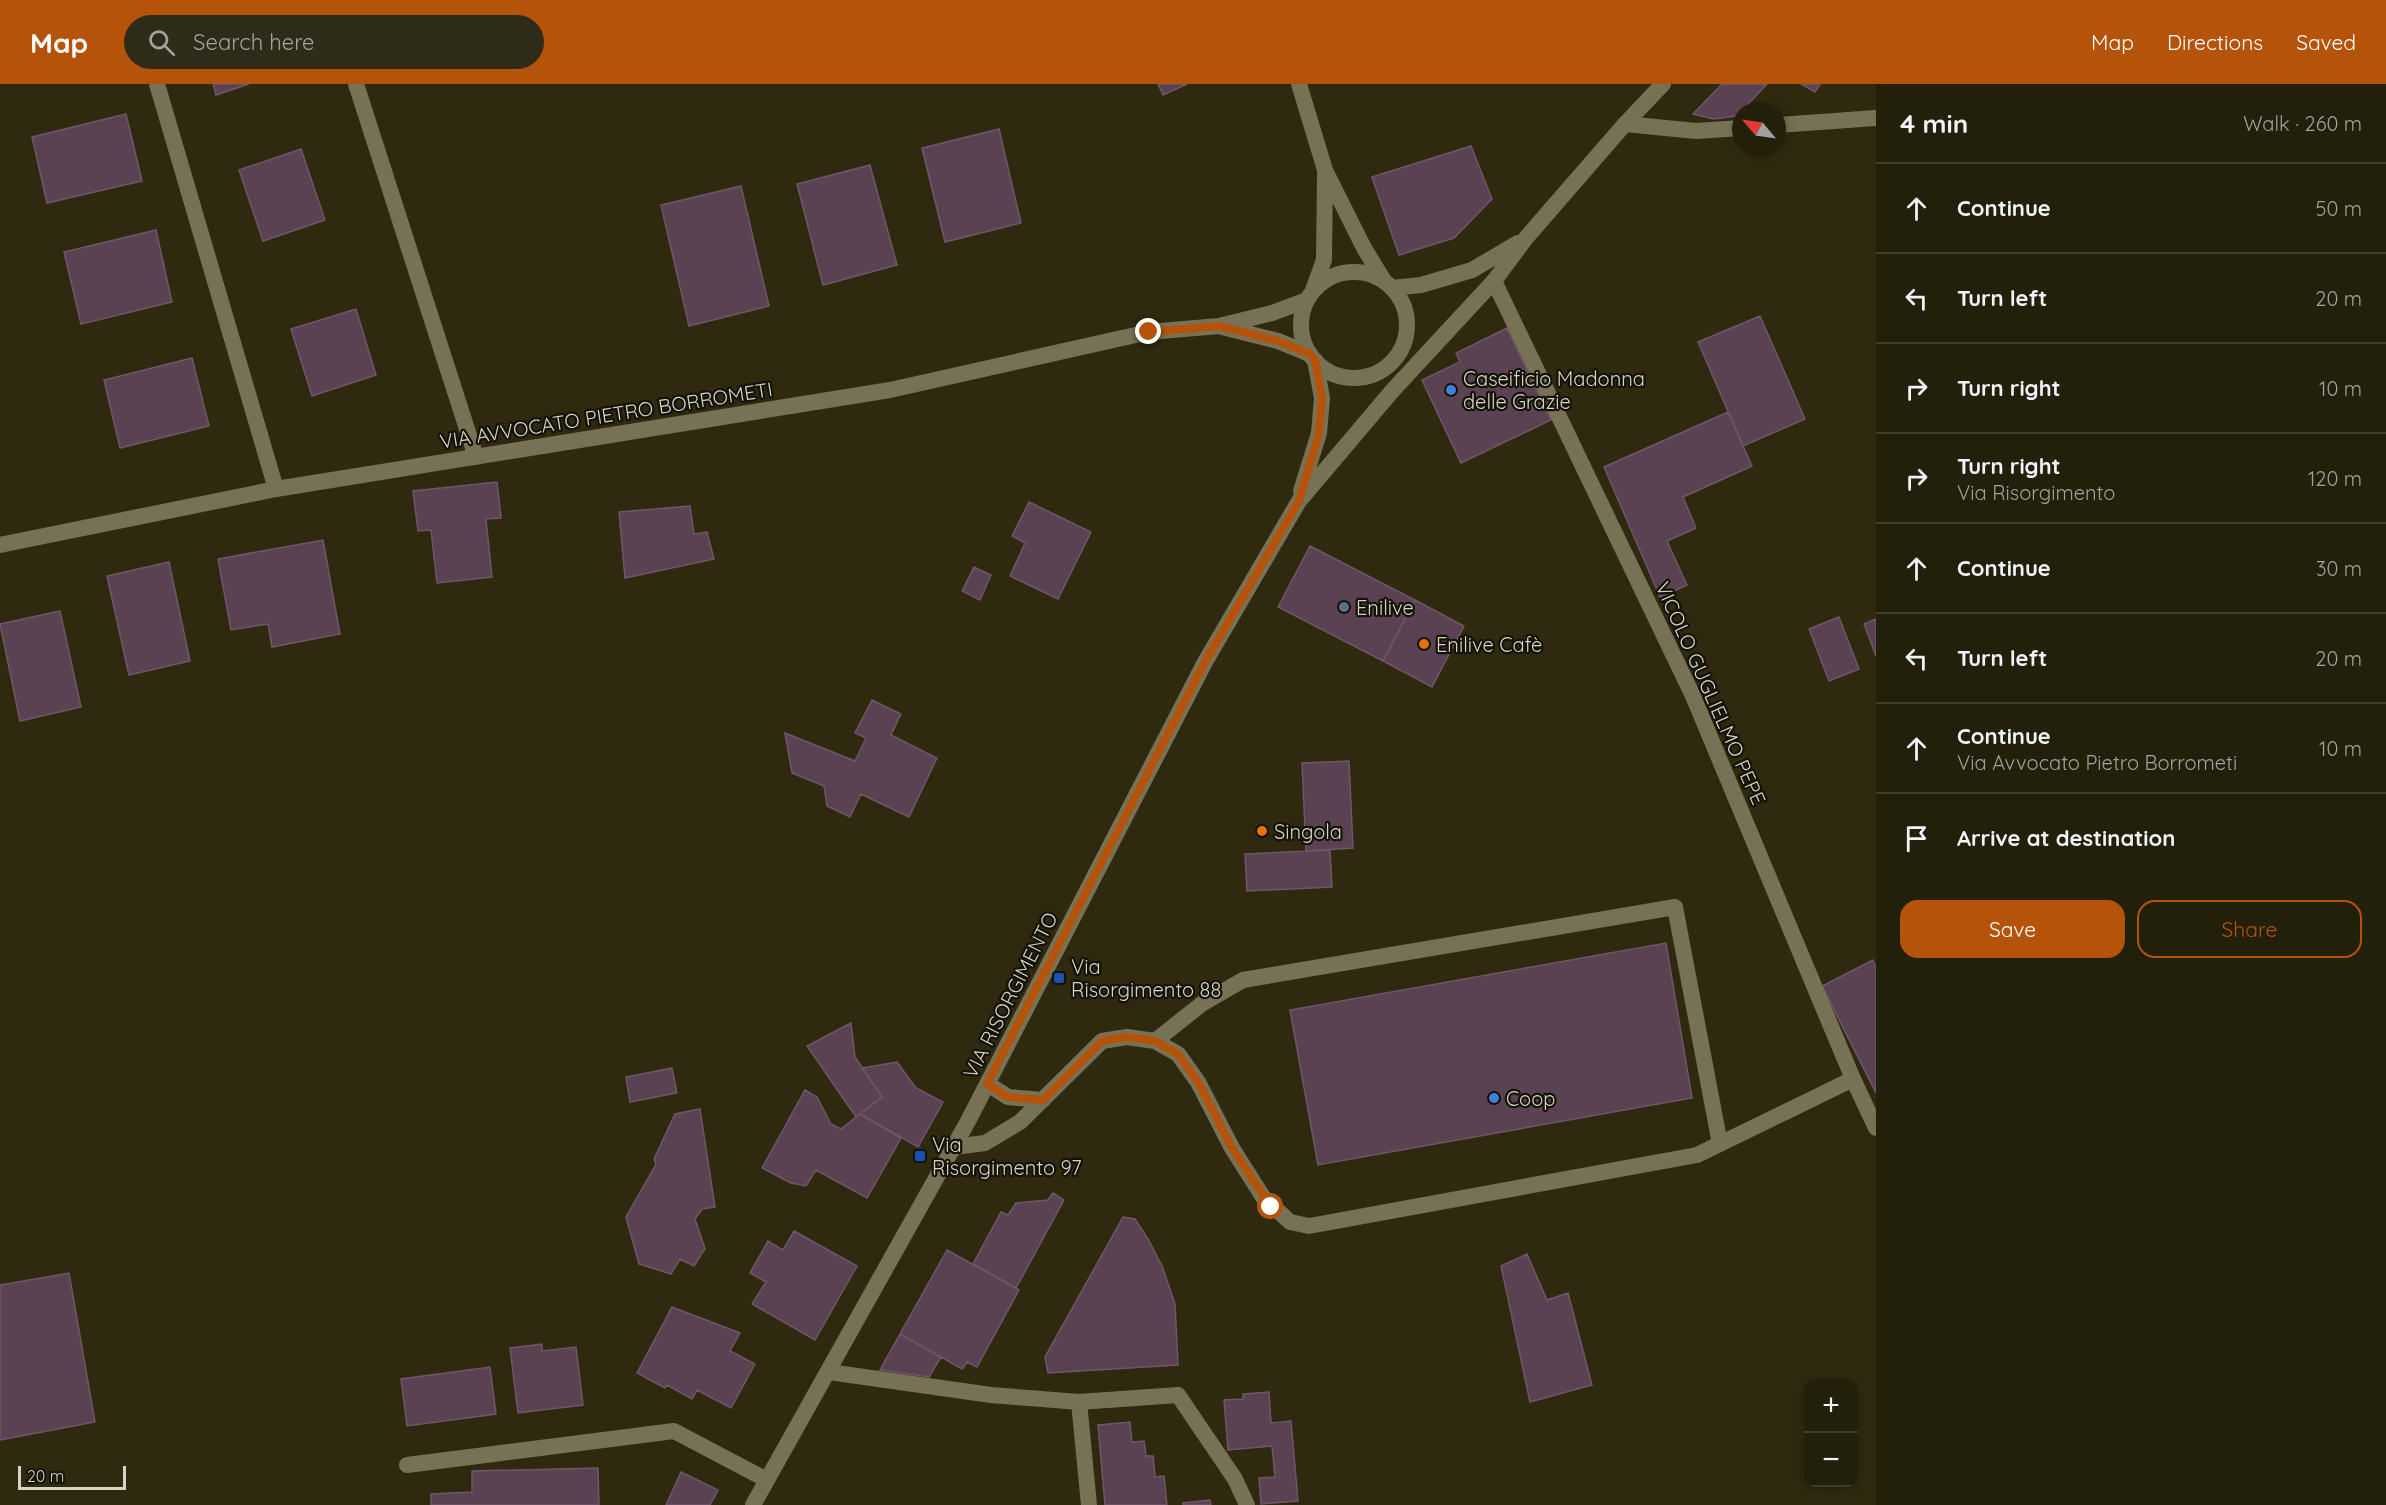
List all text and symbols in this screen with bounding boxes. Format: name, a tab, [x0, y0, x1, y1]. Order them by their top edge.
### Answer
search box	[124, 15, 544, 69]
text: Map	[30, 25, 88, 60]
icon: search	[145, 26, 178, 59]
text: Search here	[193, 28, 315, 56]
text: Map	[2091, 29, 2134, 55]
text: Directions	[2167, 29, 2263, 55]
text: Saved	[2296, 29, 2356, 55]
north arrow	[1732, 102, 1786, 156]
text: 4 min	[1900, 107, 1968, 140]
text: Walk · 260 m	[2243, 111, 2362, 136]
icon: ahead	[1900, 192, 1933, 225]
text: Continue	[1957, 194, 2051, 222]
text: 50 m	[2316, 196, 2362, 221]
icon: left	[1900, 282, 1933, 315]
text: Turn left	[1957, 284, 2047, 312]
text: 20 m	[2315, 286, 2362, 311]
route end	[1135, 318, 1161, 344]
place label: Caseificio Madonna delle Grazie	[1463, 366, 1645, 414]
icon: right	[1900, 372, 1933, 405]
text: Turn right	[1957, 374, 2061, 402]
street label: VIA AVVOCATO PIETRO BORROMETI	[438, 376, 774, 454]
text: 10 m	[2319, 376, 2362, 401]
marker: Caseificio Madonna delle Grazie	[1444, 383, 1458, 397]
text: Turn right	[1957, 452, 2061, 480]
icon: right	[1900, 462, 1933, 495]
text: 120 m	[2308, 466, 2362, 491]
text: Via Risorgimento	[1957, 480, 2115, 505]
icon: ahead	[1900, 552, 1933, 585]
text: Continue	[1957, 554, 2051, 582]
text: 30 m	[2316, 556, 2362, 581]
street label: VICOLO GUGLIELMO PEPE	[1650, 578, 1772, 808]
place label: Enilive	[1356, 595, 1414, 620]
marker: Enilive	[1337, 600, 1351, 614]
place label: Enilive Cafè	[1436, 632, 1542, 657]
marker: Enilive Cafè	[1417, 637, 1431, 651]
icon: left	[1900, 642, 1933, 675]
text: Turn left	[1957, 644, 2047, 672]
text: 20 m	[2315, 646, 2362, 671]
text: Continue	[1957, 722, 2051, 750]
icon: ahead	[1900, 732, 1933, 765]
text: 10 m	[2319, 736, 2362, 761]
text: Via Avvocato Pietro Borrometi	[1957, 750, 2237, 775]
place label: Singola	[1274, 819, 1342, 844]
icon: arrive	[1900, 822, 1933, 855]
marker: Singola	[1255, 824, 1269, 838]
text: Arrive at destination	[1957, 824, 2175, 852]
button: Save	[1900, 900, 2125, 958]
button: Share	[2137, 900, 2362, 958]
street label: VIA RISORGIMENTO	[957, 908, 1063, 1082]
place label: Via Risorgimento 88	[1071, 954, 1221, 1002]
marker: Via Risorgimento 88	[1052, 971, 1066, 985]
place label: Coop	[1506, 1086, 1555, 1111]
marker: Coop	[1487, 1091, 1501, 1105]
place label: Via Risorgimento 97	[932, 1132, 1081, 1180]
marker: Via Risorgimento 97	[913, 1149, 927, 1163]
route start	[1257, 1193, 1283, 1219]
map controls	[1804, 1379, 1858, 1487]
button: +	[1804, 1379, 1858, 1433]
button: −	[1804, 1433, 1858, 1487]
scale bar	[18, 1463, 126, 1490]
text: 20 m	[27, 1466, 64, 1486]

